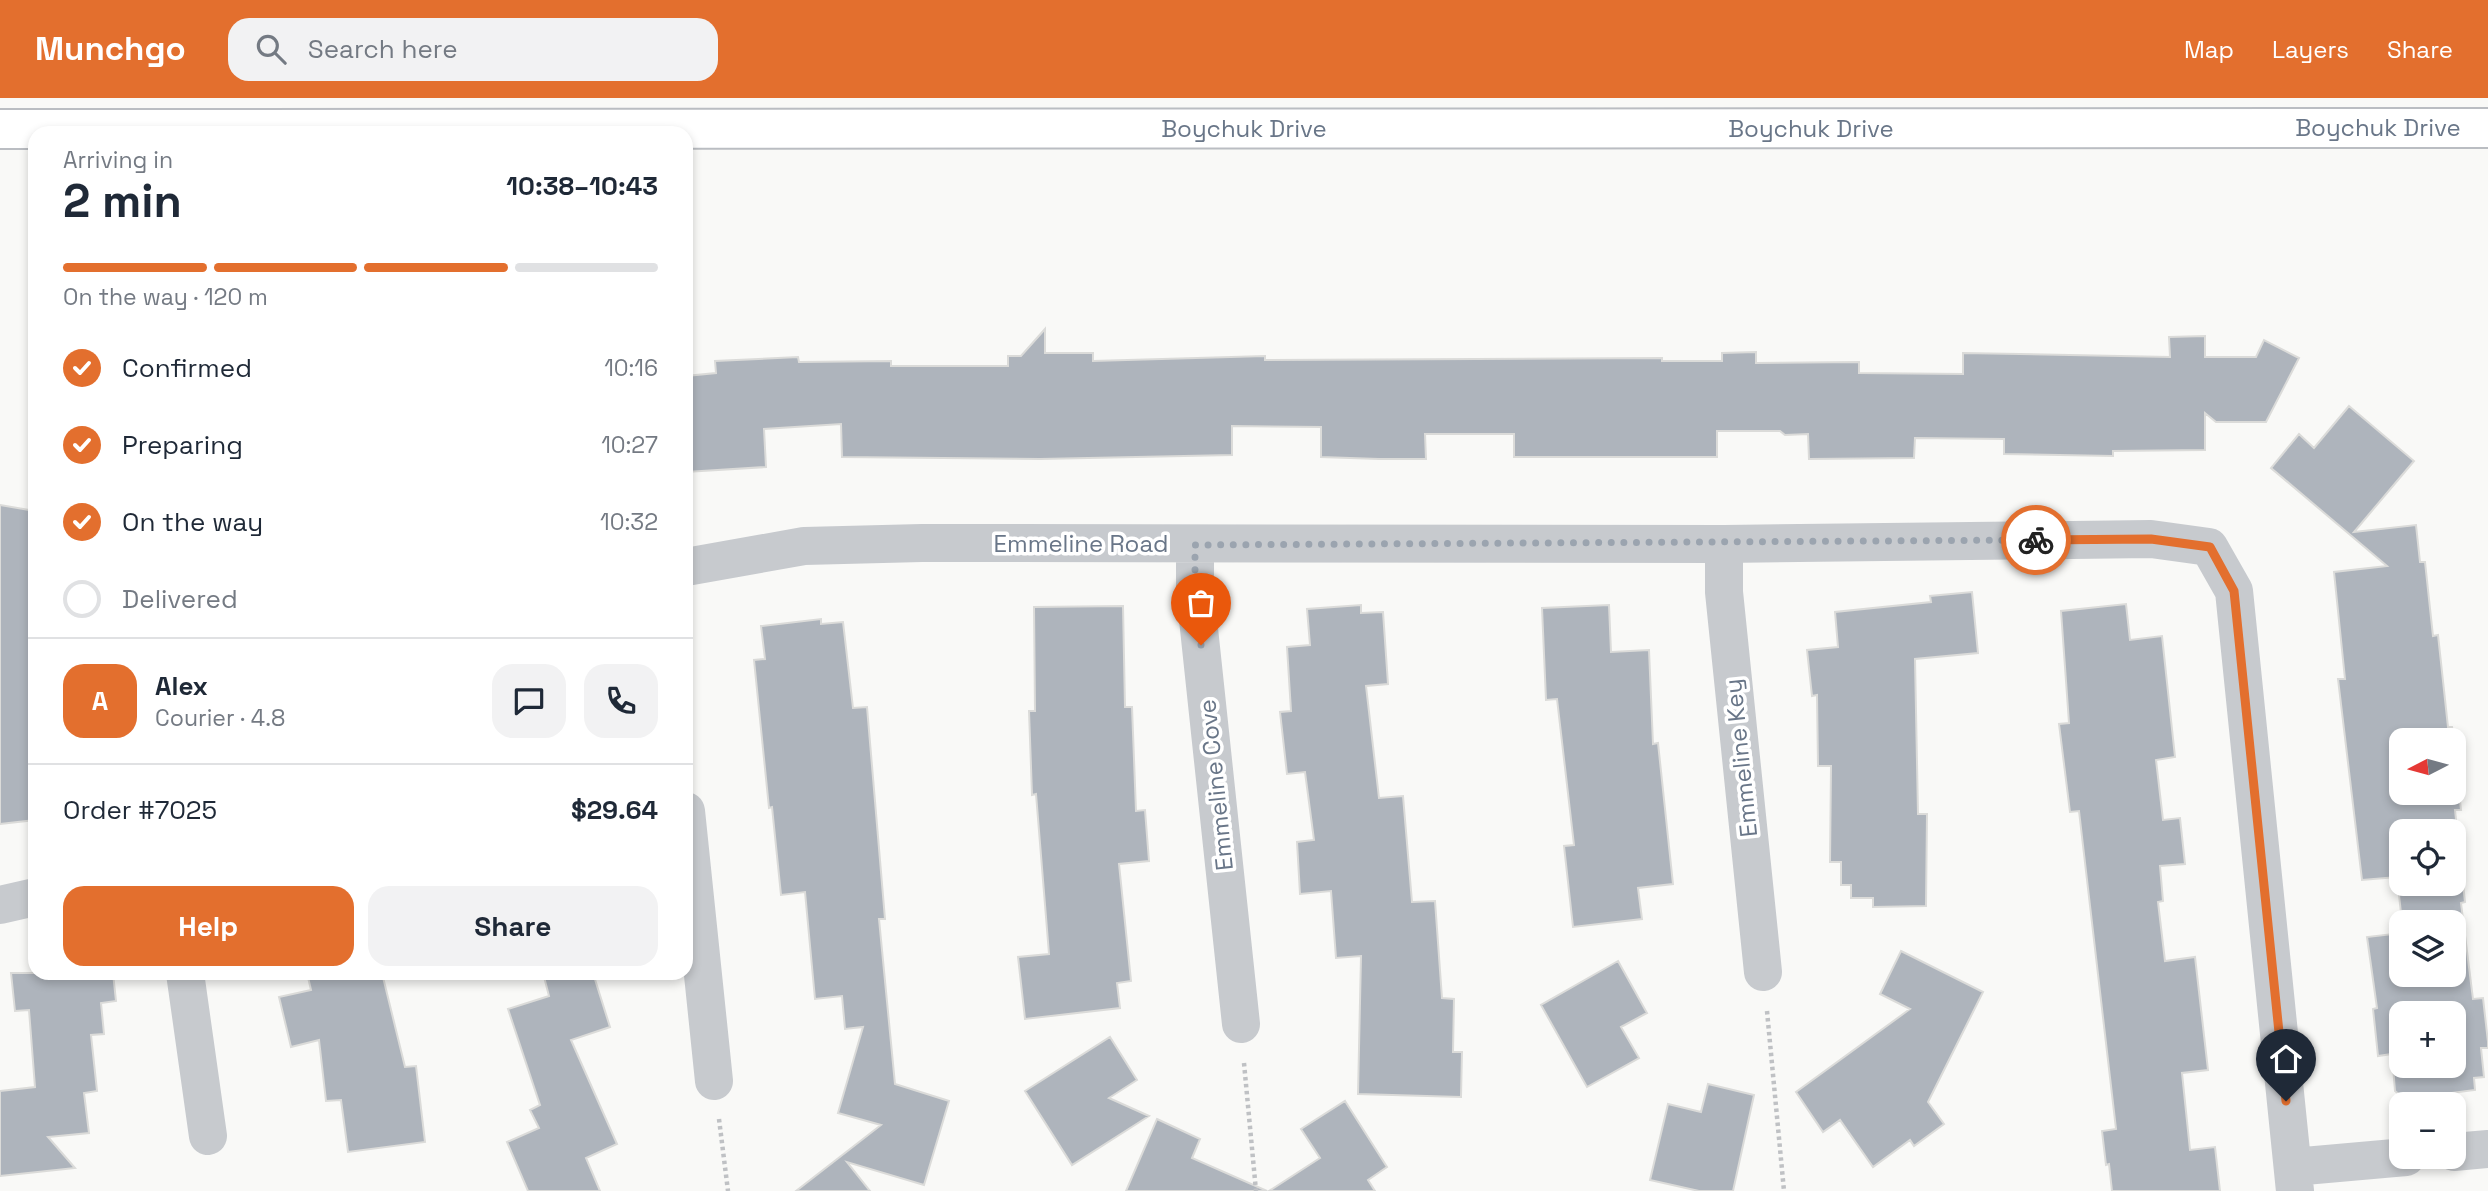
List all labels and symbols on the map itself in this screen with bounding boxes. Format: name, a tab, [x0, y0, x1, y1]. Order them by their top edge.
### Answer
street label: Boychuk Drive	[2295, 112, 2461, 143]
street label: Boychuk Drive	[1161, 113, 1327, 144]
street label: Boychuk Drive	[1728, 113, 1894, 144]
courier	[2001, 505, 2071, 575]
street label: Emmeline Road	[994, 528, 1168, 559]
pin	[1171, 573, 1231, 645]
street label: Emmeline Key	[1717, 677, 1764, 839]
street label: Emmeline Cove	[1191, 698, 1240, 872]
north arrow	[2389, 728, 2466, 805]
pin	[2256, 1029, 2316, 1101]

